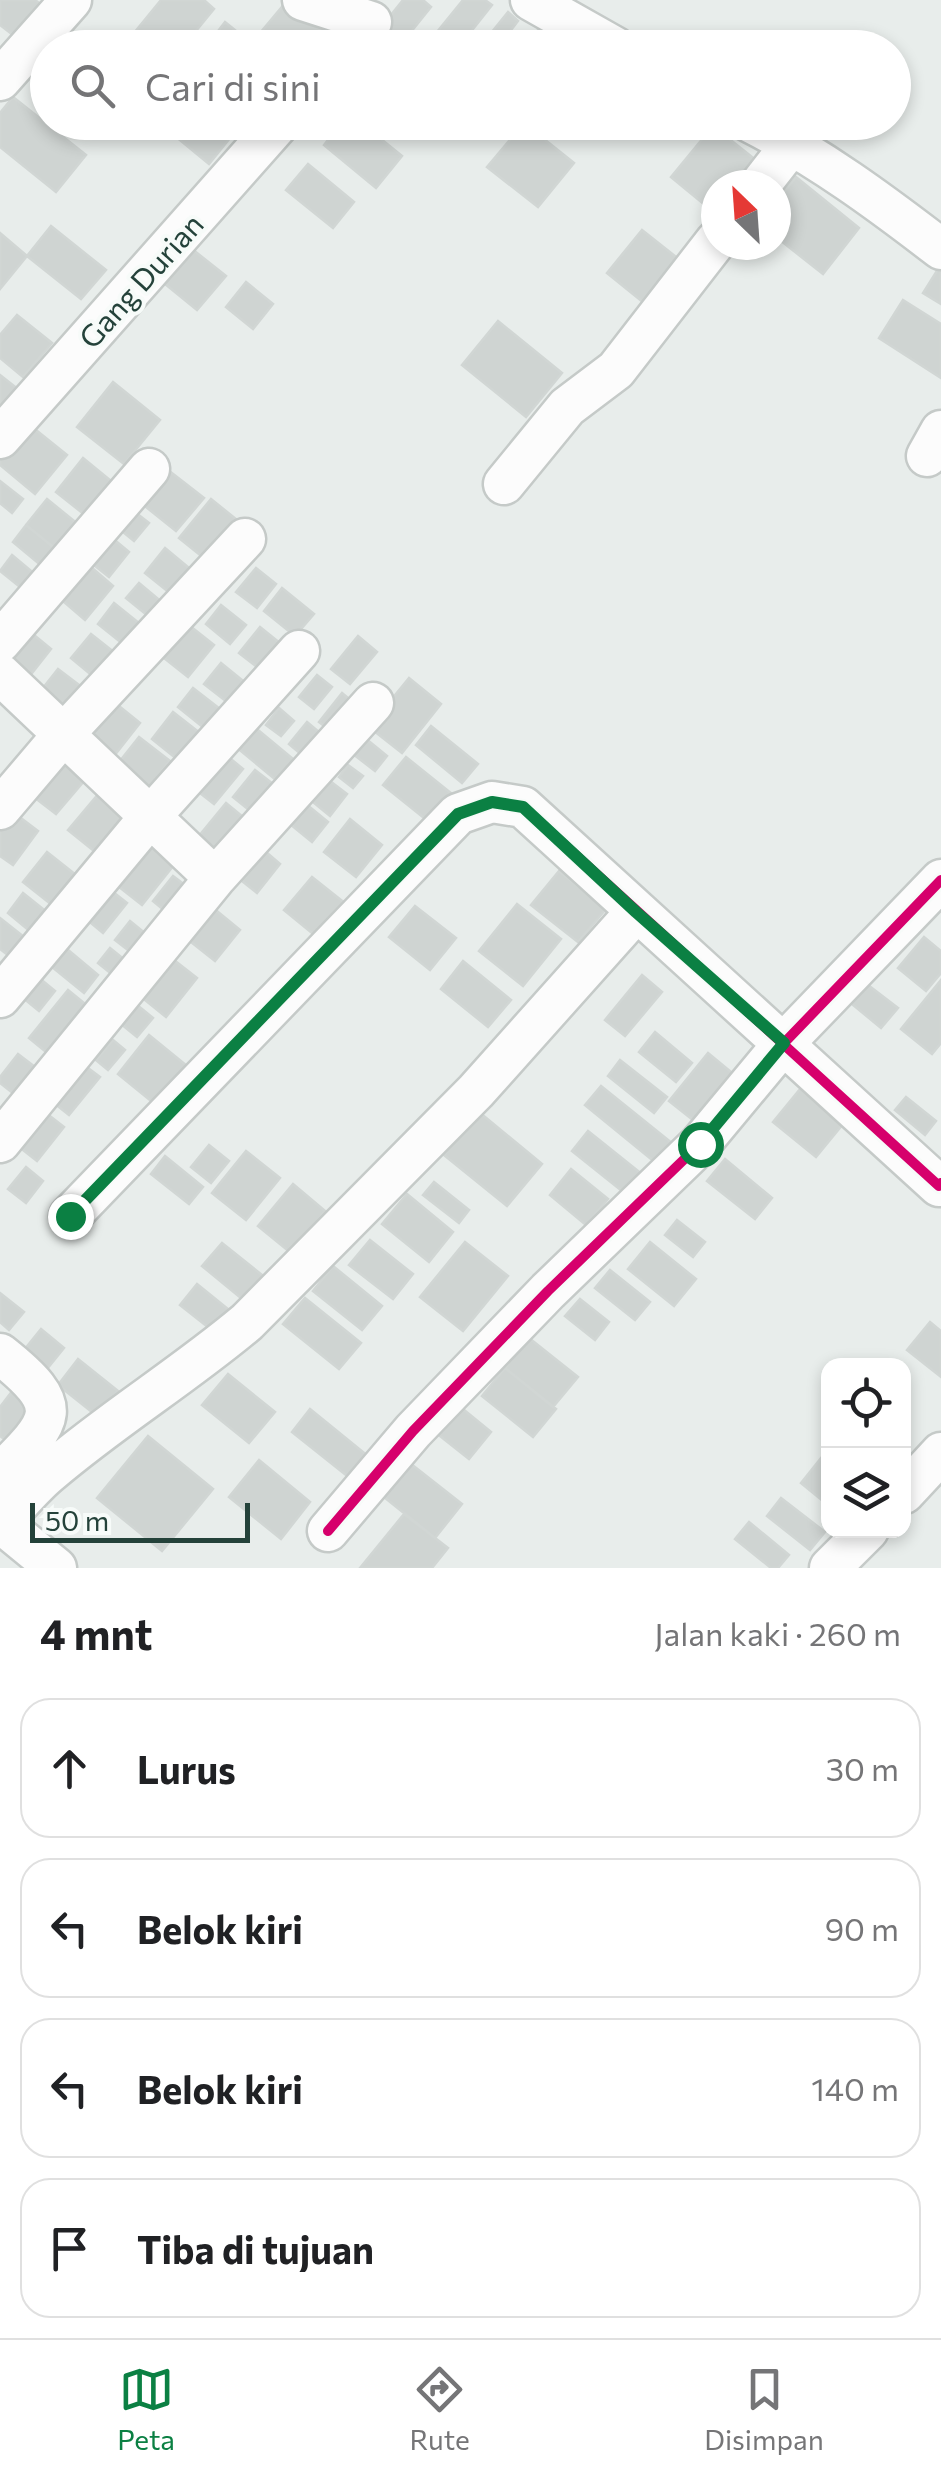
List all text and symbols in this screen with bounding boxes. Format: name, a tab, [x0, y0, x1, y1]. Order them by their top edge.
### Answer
search box	[30, 30, 911, 140]
icon: search	[65, 58, 120, 113]
text: Cari di sini	[145, 62, 321, 109]
north arrow	[701, 170, 791, 260]
street label: Gang Durian	[70, 205, 210, 355]
route start	[678, 1122, 724, 1168]
route end	[48, 1194, 94, 1240]
map controls	[821, 1358, 911, 1538]
button: locate	[821, 1358, 911, 1448]
button: layers	[821, 1448, 911, 1538]
scale bar	[30, 1498, 250, 1542]
text: 50 m	[45, 1503, 109, 1537]
text: 4 mnt	[40, 1607, 152, 1659]
text: Jalan kaki · 260 m	[654, 1613, 901, 1653]
icon: ahead	[42, 1741, 97, 1796]
text: Lurus	[137, 1745, 236, 1792]
text: 30 m	[826, 1748, 899, 1788]
icon: left	[42, 1901, 97, 1956]
text: Belok kiri	[137, 1905, 303, 1952]
text: 90 m	[825, 1908, 899, 1948]
icon: left	[42, 2061, 97, 2116]
text: Belok kiri	[137, 2065, 303, 2112]
text: 140 m	[811, 2068, 899, 2108]
icon: arrive	[42, 2221, 97, 2276]
text: Tiba di tujuan	[137, 2225, 374, 2272]
tab: Peta	[117, 2362, 175, 2456]
tab: Rute	[410, 2362, 470, 2456]
tab: Disimpan	[704, 2362, 824, 2456]

